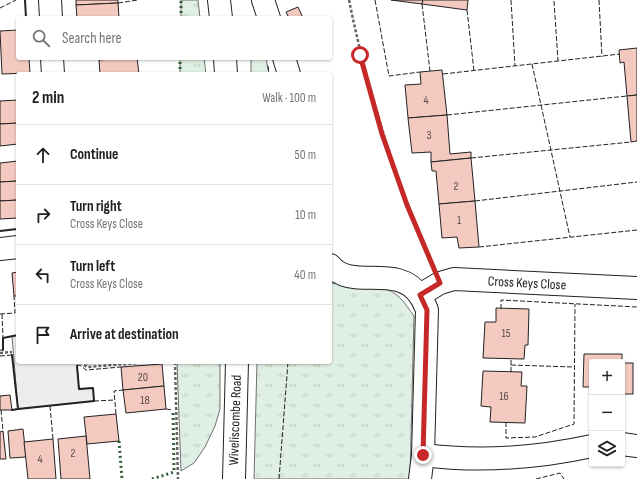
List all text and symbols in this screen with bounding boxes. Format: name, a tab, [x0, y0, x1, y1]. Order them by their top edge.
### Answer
search box	[16, 16, 332, 60]
icon: search	[30, 27, 52, 49]
text: Search here	[62, 29, 122, 48]
route start	[351, 46, 369, 64]
text: 2 min	[32, 88, 64, 108]
text: Walk · 100 m	[262, 90, 316, 106]
house number: 4	[423, 93, 429, 108]
house number: 3	[426, 128, 432, 143]
icon: ahead	[32, 144, 54, 166]
text: Continue	[70, 145, 119, 164]
text: 50 m	[295, 147, 316, 163]
house number: 2	[454, 179, 459, 194]
text: Turn right	[70, 197, 122, 216]
icon: right	[32, 204, 54, 226]
text: 10 m	[295, 207, 316, 223]
house number: 1	[457, 213, 462, 228]
text: Cross Keys Close	[70, 216, 143, 232]
text: Turn left	[70, 257, 115, 276]
icon: left	[32, 264, 54, 286]
text: 40 m	[294, 267, 316, 283]
street label: Cross Keys Close	[487, 272, 567, 294]
text: Cross Keys Close	[70, 276, 143, 292]
icon: arrive	[32, 324, 54, 346]
text: Arrive at destination	[70, 325, 179, 344]
house number: 15	[501, 326, 511, 341]
map controls	[589, 359, 625, 467]
button: +	[589, 359, 625, 395]
house number: 20	[138, 370, 148, 385]
street label: Wiveliscombe Road	[225, 374, 245, 466]
house number: 16	[499, 389, 509, 404]
house number: 18	[140, 393, 150, 408]
button: −	[589, 395, 625, 431]
button: layers	[589, 431, 625, 467]
house number: 2	[71, 446, 76, 461]
route end	[414, 446, 432, 464]
house number: 4	[37, 452, 43, 467]

